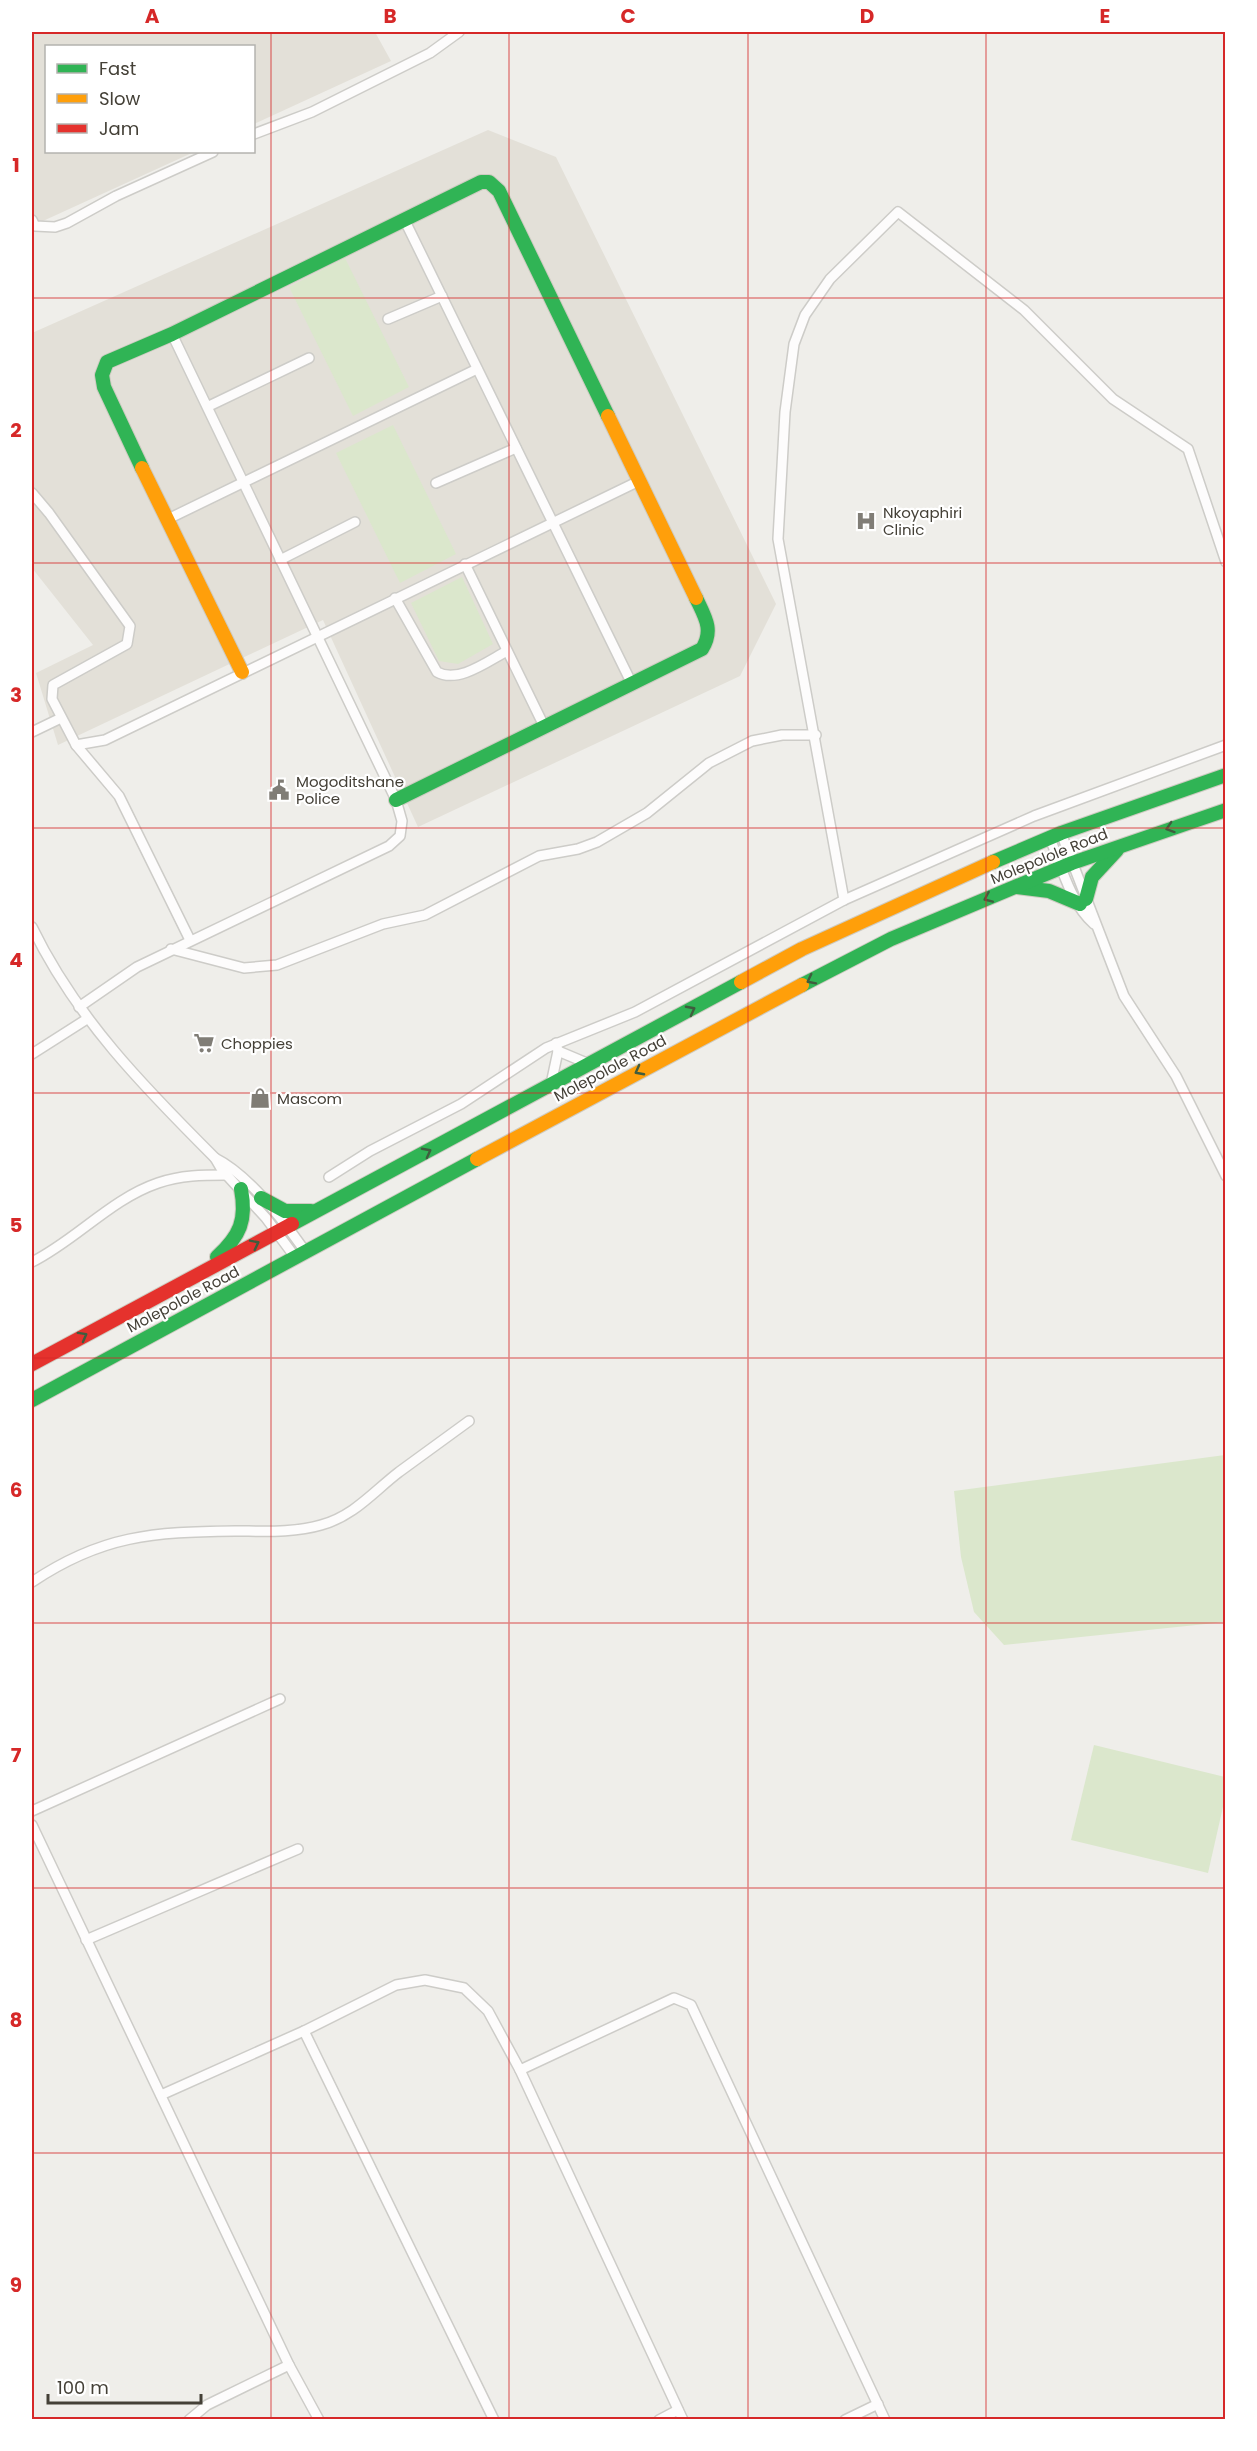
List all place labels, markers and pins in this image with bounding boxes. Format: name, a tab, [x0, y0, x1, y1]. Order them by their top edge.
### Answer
place label: Nkoyaphiri Clinic	[883, 502, 962, 540]
hospital icon: Nkoyaphiri Clinic	[854, 509, 878, 533]
place label: Mogoditshane Police	[296, 771, 404, 809]
public building icon: Mogoditshane Police	[267, 778, 291, 802]
supermarket icon: Choppies	[192, 1031, 216, 1055]
place label: Choppies	[221, 1033, 293, 1054]
shop icon: Mascom	[248, 1086, 272, 1110]
place label: Mascom	[277, 1088, 342, 1109]

